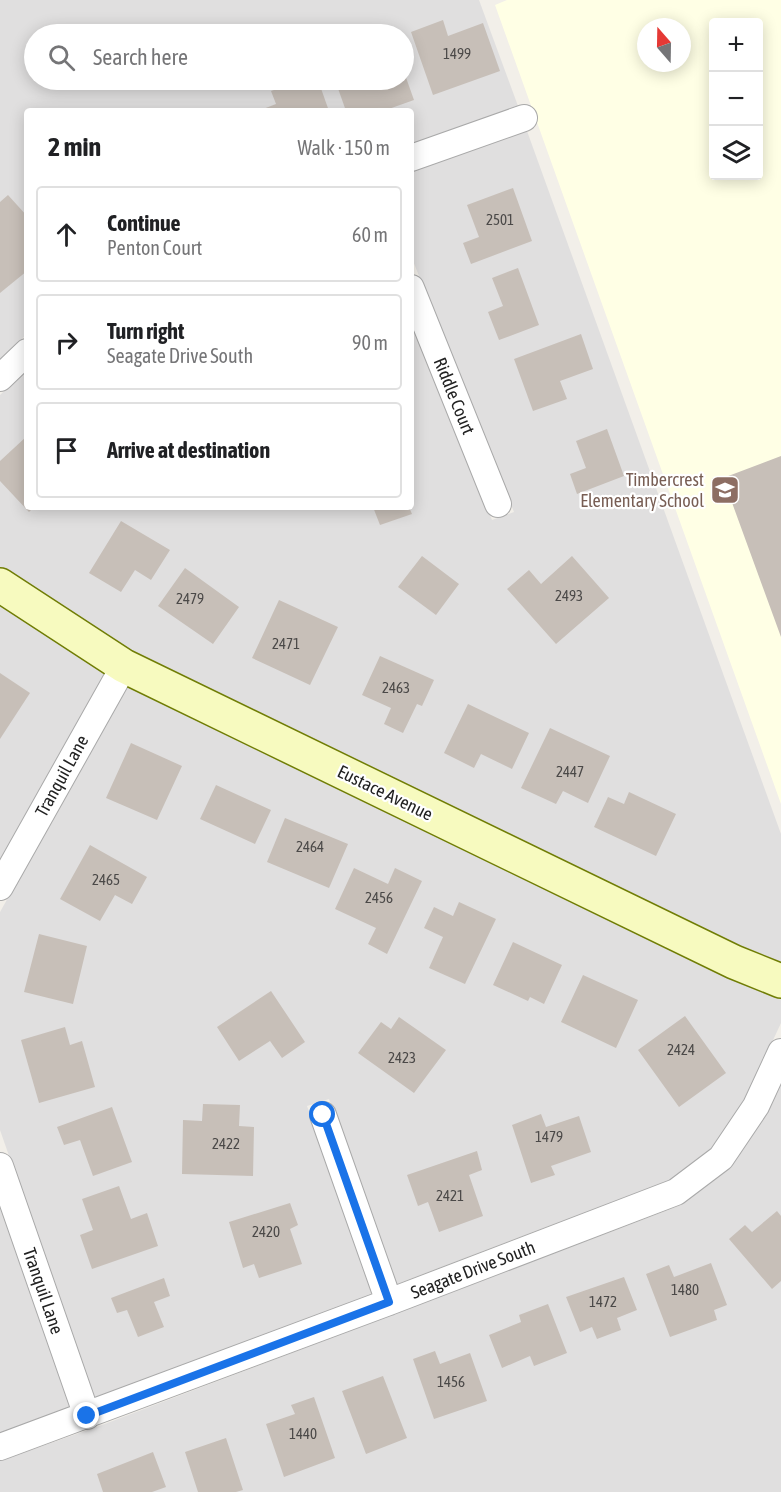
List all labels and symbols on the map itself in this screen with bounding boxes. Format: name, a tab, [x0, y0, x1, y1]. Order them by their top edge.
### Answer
north arrow	[637, 18, 691, 72]
house number: 1499	[443, 45, 471, 62]
house number: 2501	[486, 211, 514, 228]
street label: Riddle Court	[430, 354, 479, 437]
place label: Timbercrest Elementary School	[580, 469, 704, 511]
school or university icon: Timbercrest Elementary School	[709, 474, 741, 506]
house number: 2493	[555, 587, 583, 604]
house number: 2479	[176, 590, 204, 607]
house number: 2471	[272, 635, 300, 652]
house number: 2463	[382, 679, 410, 696]
street label: Tranquil Lane	[31, 731, 92, 820]
street label: Eustace Avenue	[334, 760, 436, 825]
house number: 2447	[556, 763, 584, 780]
house number: 2464	[296, 838, 324, 855]
house number: 2465	[92, 871, 120, 888]
house number: 2456	[365, 889, 393, 906]
house number: 2424	[667, 1041, 695, 1058]
house number: 2423	[388, 1049, 416, 1066]
route start	[309, 1101, 335, 1127]
house number: 1479	[535, 1128, 563, 1145]
house number: 2422	[212, 1135, 240, 1152]
house number: 2421	[436, 1187, 464, 1204]
house number: 2420	[252, 1223, 280, 1240]
street label: Seagate Drive South	[408, 1236, 538, 1303]
street label: Tranquil Lane	[19, 1245, 68, 1337]
house number: 1480	[671, 1281, 699, 1298]
house number: 1472	[589, 1293, 617, 1310]
house number: 1456	[437, 1373, 465, 1390]
route end	[73, 1402, 99, 1428]
house number: 1440	[289, 1425, 317, 1442]

